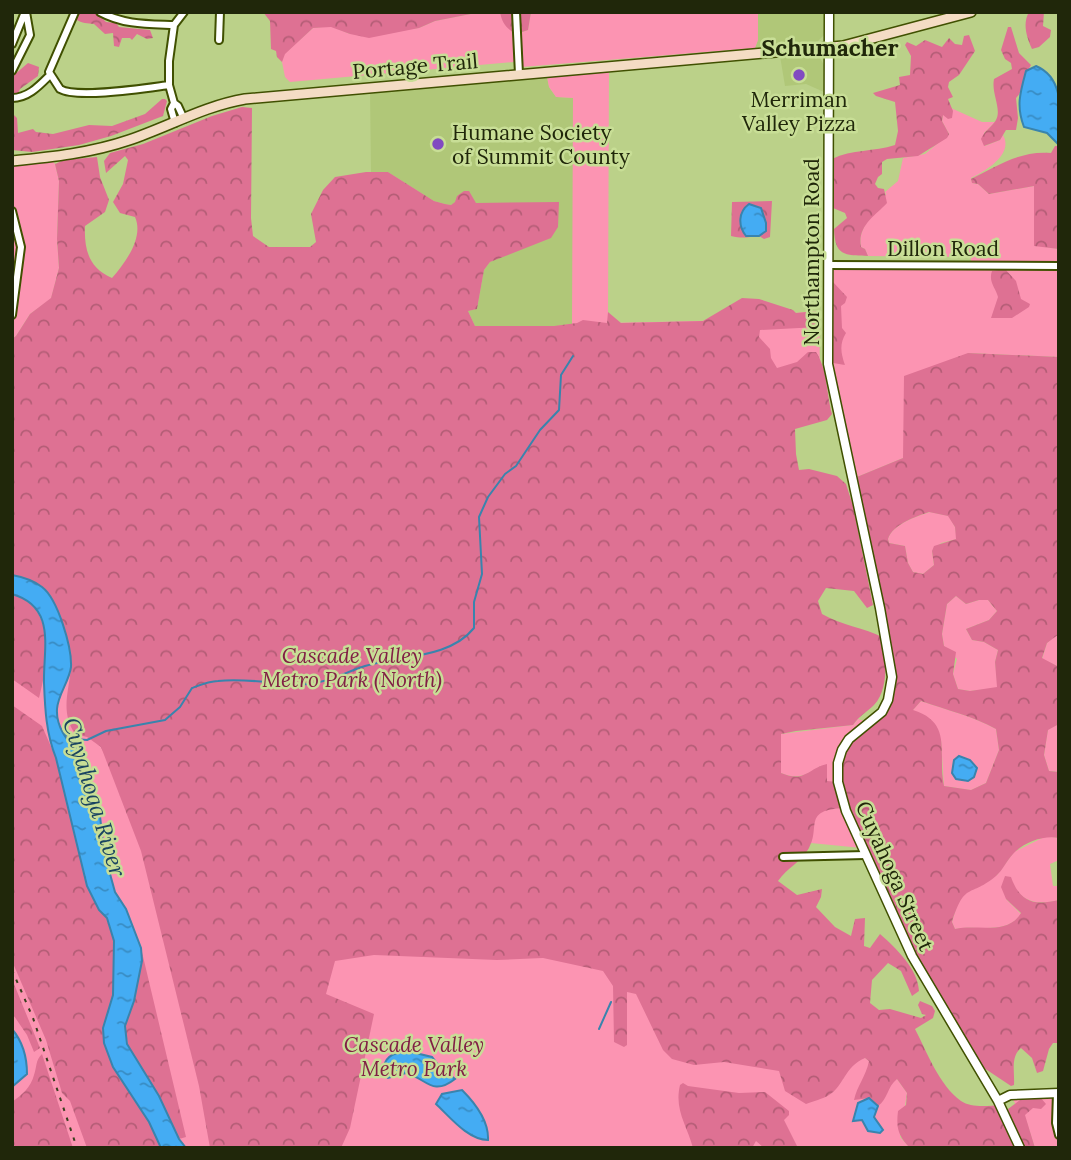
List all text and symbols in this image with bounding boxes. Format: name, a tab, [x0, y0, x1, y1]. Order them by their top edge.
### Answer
district label: Schumacher	[762, 33, 898, 62]
street label: Portage Trail	[351, 47, 479, 85]
marker: Merriman Valley Pizza	[791, 67, 807, 83]
place label: Merriman Valley Pizza	[741, 86, 856, 137]
place label: Humane Society of Summit County	[452, 119, 630, 170]
marker: Humane Society of Summit County	[430, 136, 446, 152]
street label: Northampton Road	[798, 158, 825, 346]
street label: Dillon Road	[887, 235, 999, 262]
park label: Cascade Valley Metro Park (North)	[262, 642, 442, 693]
water label: Cuyahoga River	[57, 714, 133, 881]
street label: Cuyahoga Street	[850, 797, 941, 956]
park label: Cascade Valley Metro Park	[344, 1031, 484, 1082]

